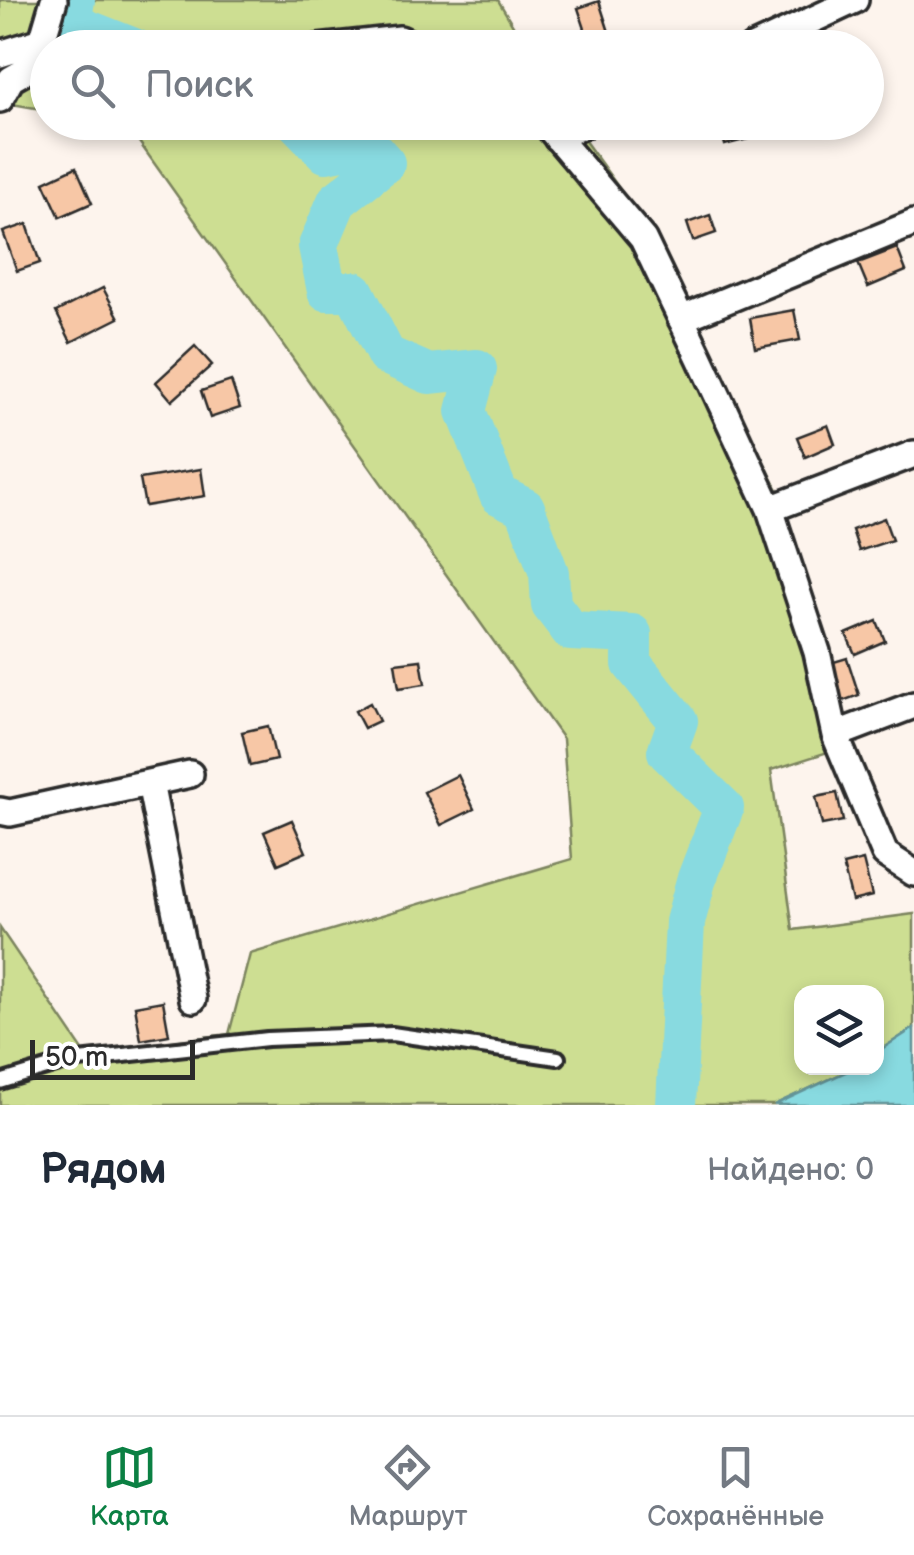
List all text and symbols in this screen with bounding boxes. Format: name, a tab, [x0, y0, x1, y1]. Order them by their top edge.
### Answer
search box	[30, 30, 884, 140]
icon: search	[65, 58, 120, 113]
text: Поиск	[145, 63, 253, 108]
map controls	[794, 985, 884, 1075]
button: layers	[794, 985, 884, 1075]
scale bar	[30, 1035, 195, 1080]
text: 50 m	[45, 1041, 108, 1074]
text: Рядом	[40, 1145, 167, 1196]
text: Найдено: 0	[707, 1151, 874, 1190]
tab: Карта	[90, 1440, 169, 1533]
tab: Маршрут	[348, 1440, 468, 1533]
tab: Сохранённые	[647, 1440, 824, 1533]

